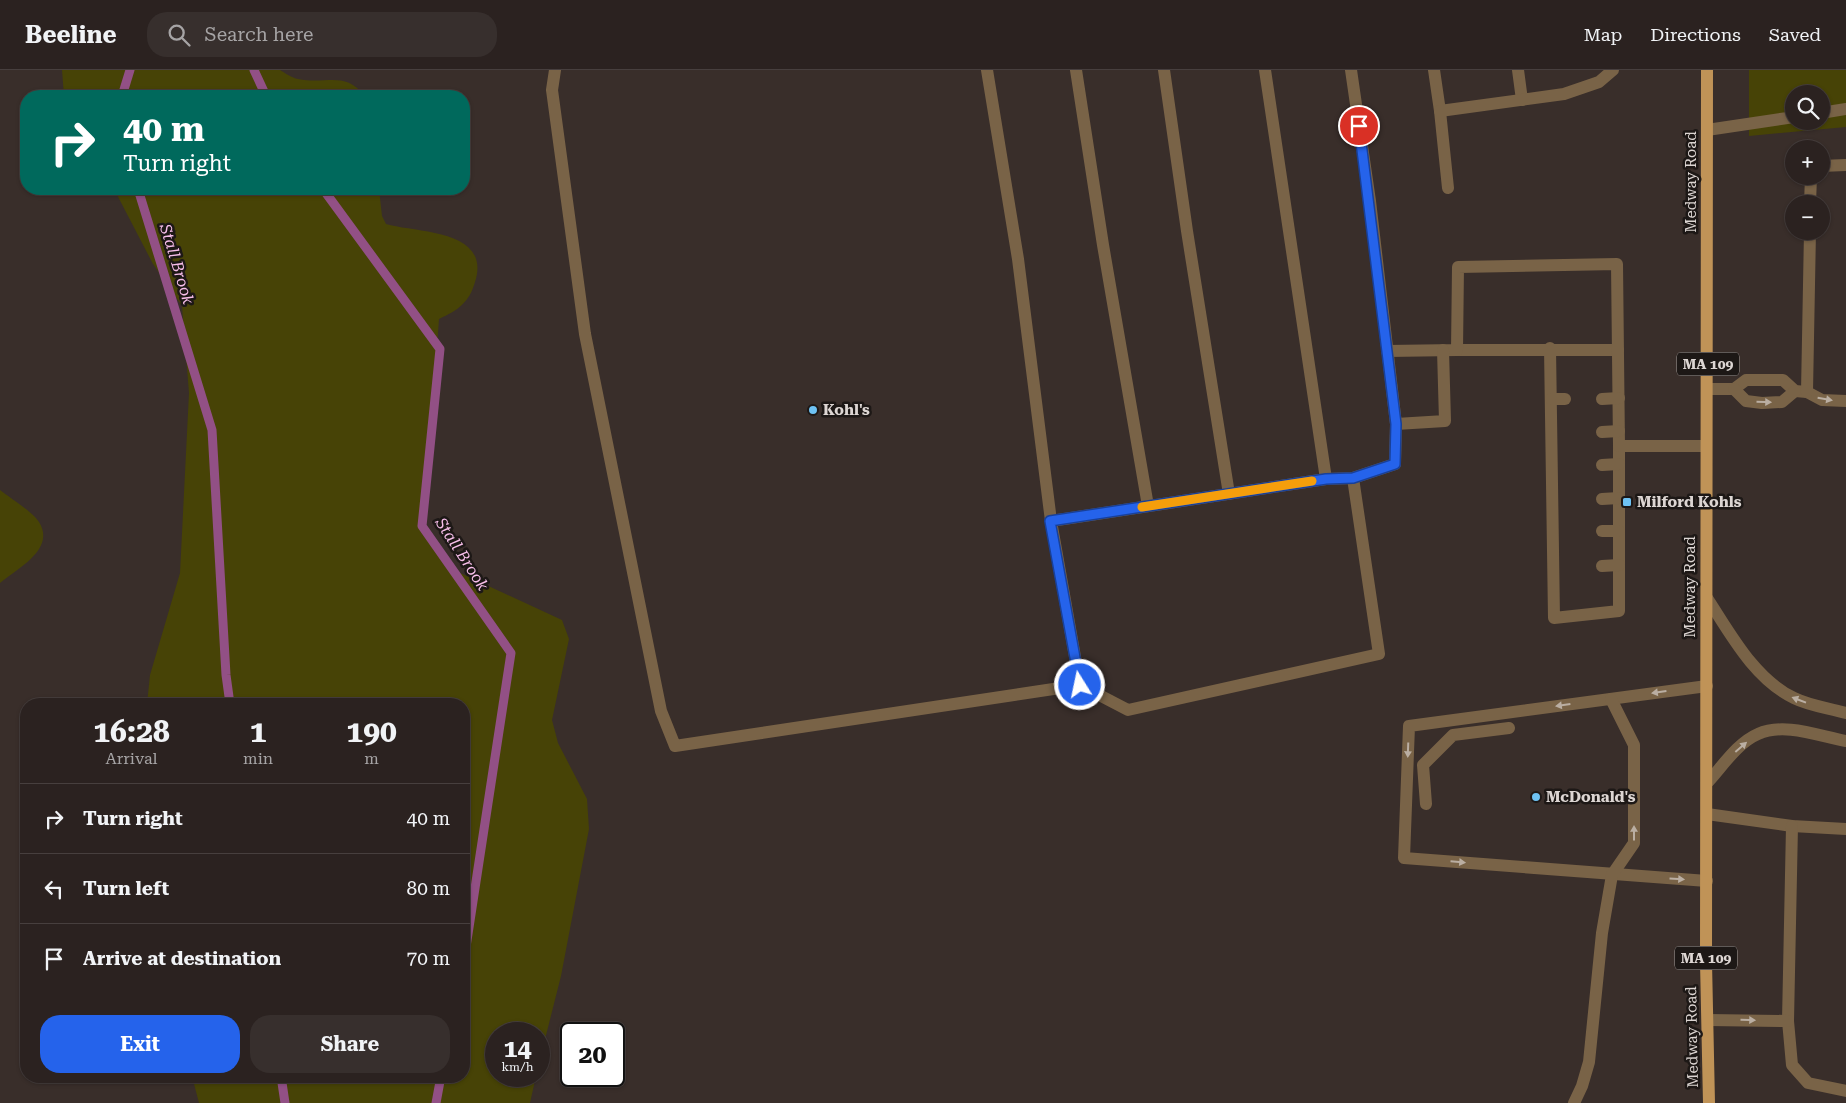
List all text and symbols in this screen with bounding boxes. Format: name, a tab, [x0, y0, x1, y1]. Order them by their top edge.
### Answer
search box	[147, 12, 497, 57]
text: Beeline	[25, 21, 117, 49]
icon: search	[165, 21, 193, 49]
text: Search here	[205, 23, 313, 46]
text: Map	[1584, 24, 1622, 45]
text: Directions	[1650, 24, 1741, 45]
text: Saved	[1769, 24, 1821, 45]
map controls	[1785, 85, 1830, 240]
button: search	[1785, 85, 1830, 130]
pin	[1338, 105, 1380, 147]
text: 40 m	[123, 109, 205, 150]
icon: right	[40, 110, 105, 175]
icon: arrive	[1345, 112, 1373, 140]
street label: Medway Road	[1682, 131, 1700, 233]
button: +	[1785, 140, 1830, 185]
text: Turn right	[123, 151, 231, 176]
button: −	[1785, 195, 1830, 240]
water label: Stall Brook	[155, 221, 198, 307]
road number: MA 109	[1677, 352, 1739, 376]
one-way arrow	[1818, 396, 1834, 404]
one-way arrow	[1757, 398, 1773, 406]
place label: Kohl's	[823, 401, 870, 419]
marker: Kohl's	[807, 404, 819, 416]
place label: Milford Kohls	[1637, 493, 1742, 511]
marker: Milford Kohls	[1621, 496, 1633, 508]
water label: Stall Brook	[431, 513, 493, 594]
street label: Medway Road	[1681, 536, 1699, 638]
position arrow	[1053, 658, 1105, 710]
one-way arrow	[1651, 689, 1667, 697]
one-way arrow	[1792, 695, 1806, 703]
one-way arrow	[1555, 701, 1571, 709]
text: 16:28	[93, 714, 170, 749]
text: 1	[250, 714, 266, 749]
text: 190	[346, 714, 397, 749]
one-way arrow	[1734, 742, 1747, 753]
one-way arrow	[1404, 743, 1412, 759]
text: Arrival	[106, 749, 158, 768]
text: min	[243, 749, 273, 768]
text: m	[364, 749, 379, 768]
place label: McDonald's	[1546, 788, 1636, 806]
marker: McDonald's	[1530, 791, 1542, 803]
icon: right	[40, 805, 68, 833]
text: Turn right	[83, 807, 183, 830]
text: 40 m	[407, 807, 450, 830]
one-way arrow	[1630, 825, 1638, 841]
one-way arrow	[1451, 859, 1467, 867]
icon: left	[40, 875, 68, 903]
one-way arrow	[1669, 875, 1685, 883]
text: Turn left	[83, 877, 169, 900]
text: 80 m	[407, 877, 450, 900]
icon: arrive	[40, 945, 68, 973]
road number: MA 109	[1675, 946, 1737, 970]
text: Arrive at destination	[83, 947, 281, 970]
text: 70 m	[407, 947, 450, 970]
street label: Medway Road	[1682, 986, 1702, 1088]
button: Exit	[40, 1015, 240, 1073]
button: Share	[250, 1015, 450, 1073]
one-way arrow	[1740, 1017, 1756, 1025]
speed limit sign: 20	[560, 1022, 625, 1087]
text: 14	[503, 1034, 532, 1063]
text: km/h	[501, 1060, 534, 1074]

